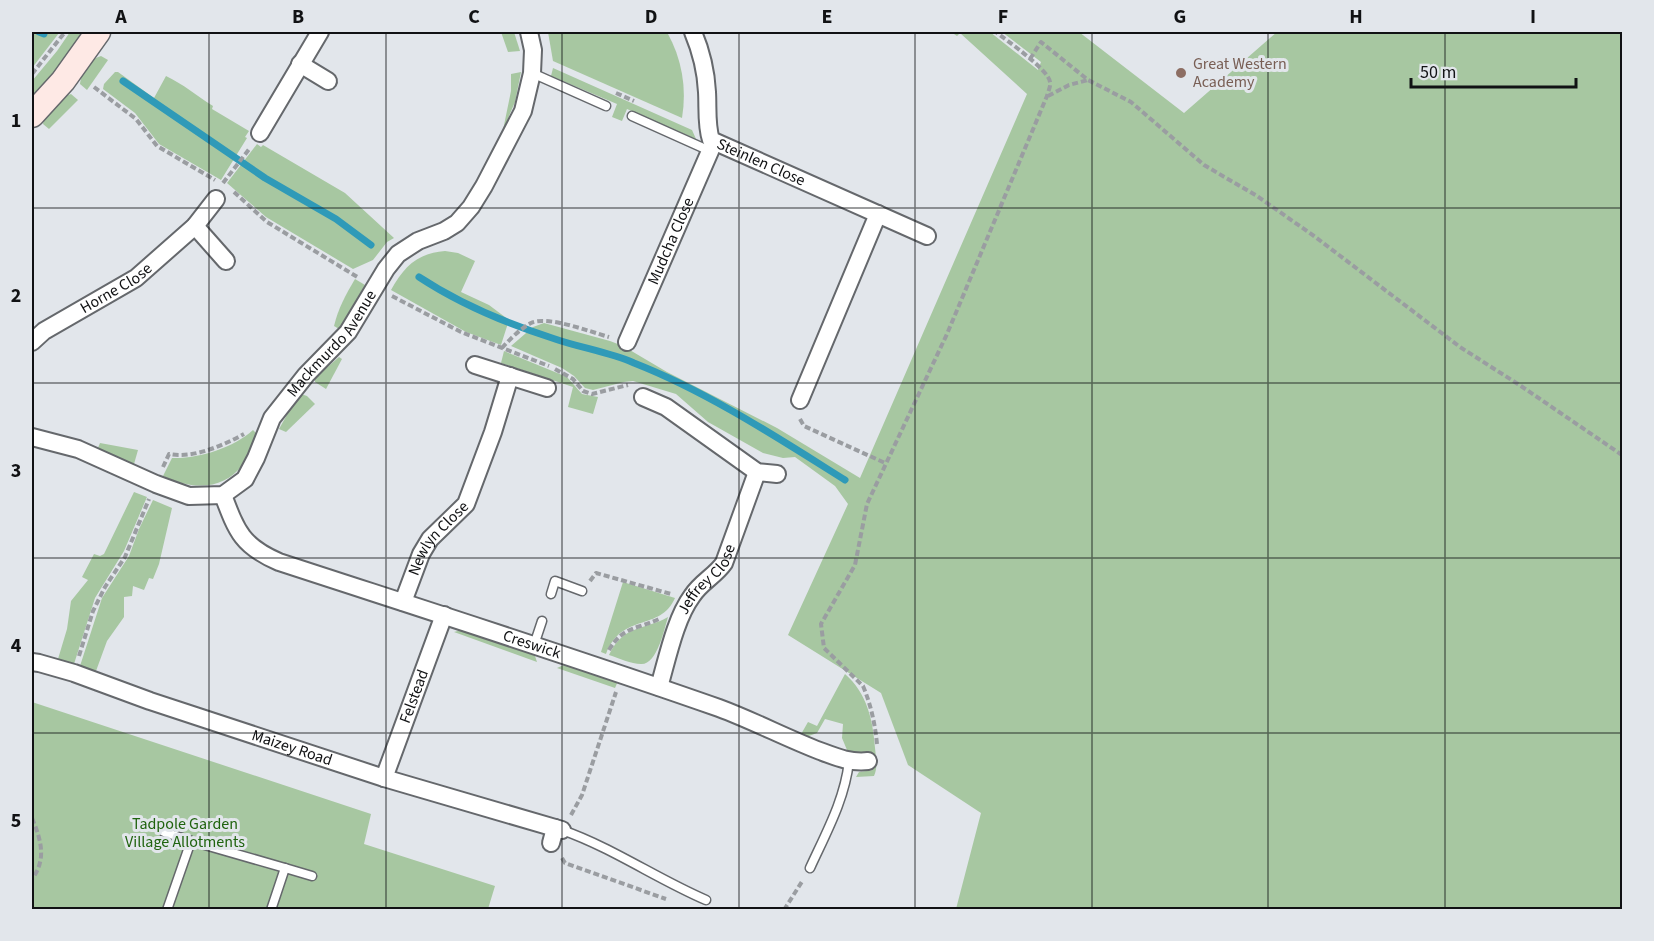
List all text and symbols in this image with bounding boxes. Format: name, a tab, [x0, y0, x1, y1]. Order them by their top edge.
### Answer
text: A	[114, 3, 127, 31]
text: B	[292, 3, 304, 31]
text: C	[468, 3, 480, 31]
text: D	[645, 3, 657, 31]
text: E	[822, 3, 832, 31]
text: F	[998, 3, 1008, 31]
text: G	[1174, 3, 1186, 31]
text: H	[1349, 3, 1363, 31]
text: I	[1530, 3, 1536, 31]
scale bar	[1411, 51, 1576, 89]
place label: Great Western Academy	[1193, 53, 1287, 93]
text: 50 m	[1420, 60, 1456, 85]
marker: Great Western Academy	[1174, 66, 1188, 80]
text: 1	[11, 107, 21, 135]
street label: Steinlen Close	[713, 133, 809, 192]
street label: Mudcha Close	[642, 194, 700, 288]
street label: Horne Close	[76, 258, 157, 319]
text: 2	[11, 282, 21, 310]
street label: Mackmurdo Avenue	[282, 286, 382, 402]
text: 3	[11, 457, 21, 485]
street label: Newlyn Close	[403, 496, 474, 579]
street label: Jeffrey Close	[672, 541, 741, 618]
street label: Creswick	[500, 625, 564, 664]
text: 4	[11, 632, 22, 660]
street label: Felstead	[394, 666, 434, 726]
street label: Maizey Road	[249, 724, 335, 771]
text: 5	[11, 807, 21, 835]
park label: Tadpole Garden Village Allotments	[125, 813, 245, 853]

